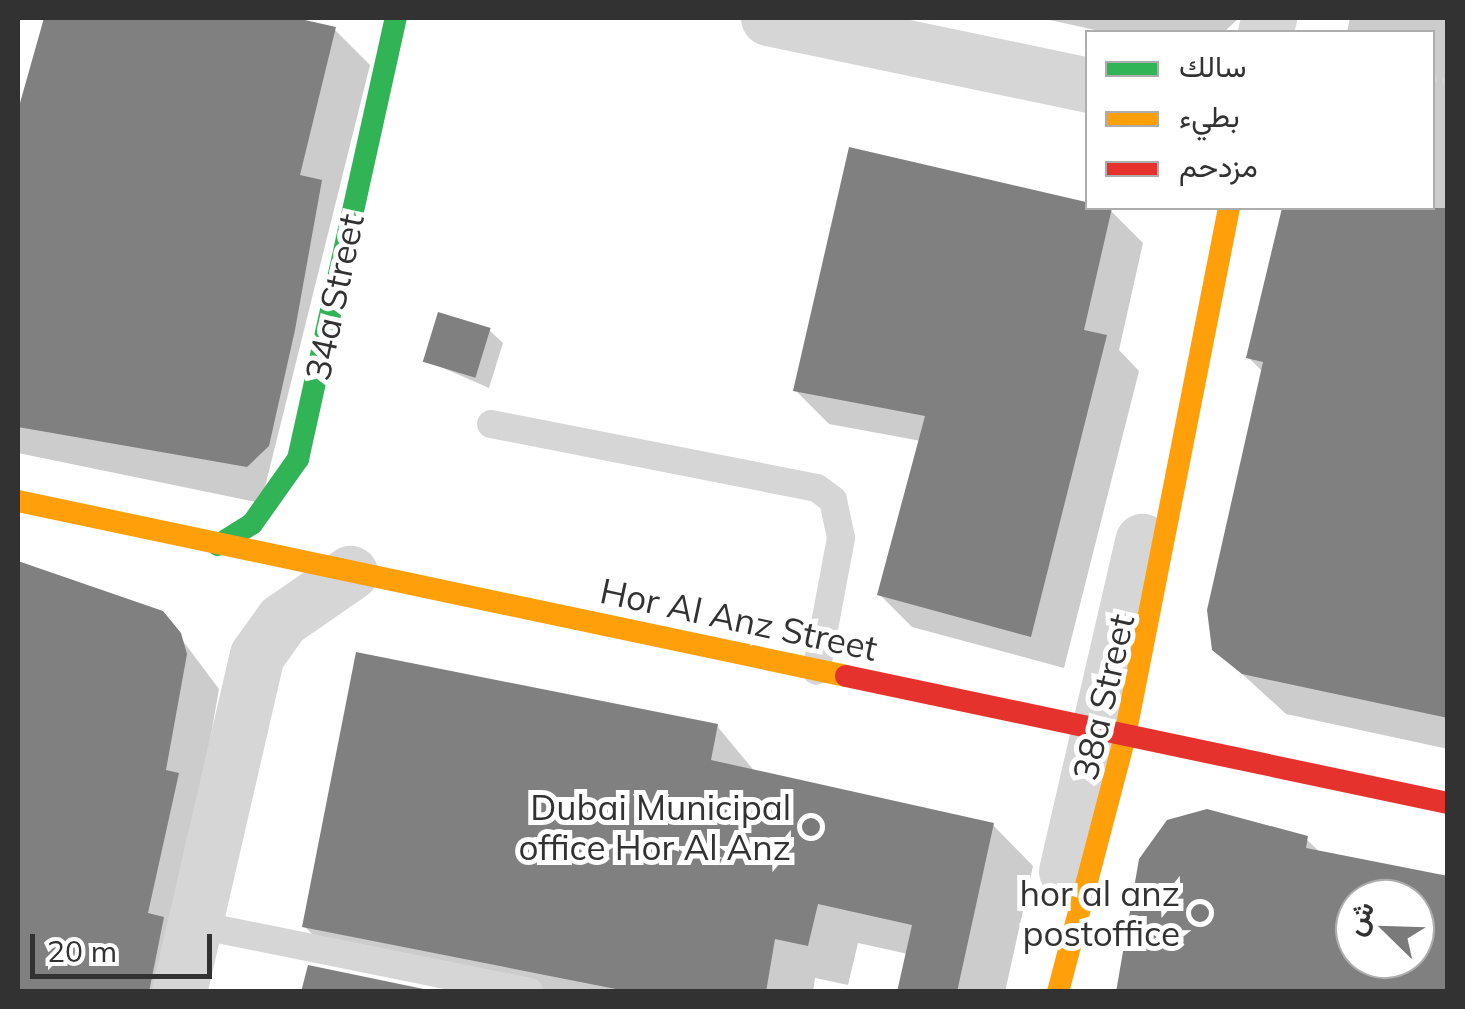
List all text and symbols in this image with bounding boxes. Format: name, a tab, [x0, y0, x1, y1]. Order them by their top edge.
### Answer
legend	[1085, 30, 1435, 210]
text: سالك	[1179, 47, 1246, 85]
text: بطيء	[1179, 97, 1240, 135]
text: مزدحم	[1179, 147, 1258, 185]
street label: 34a Street	[296, 210, 372, 384]
street label: Hor Al Anz Street	[597, 569, 881, 669]
street label: 38a Street	[1064, 610, 1142, 784]
place label: Dubai Municipal office Hor Al Anz	[518, 786, 791, 868]
marker: Dubai Municipal office Hor Al Anz	[800, 816, 822, 838]
place label: hor al anz postoffice	[1020, 872, 1180, 954]
north arrow	[1335, 879, 1435, 979]
text: ش	[1336, 896, 1381, 940]
marker: hor al anz postoffice	[1189, 902, 1211, 924]
scale bar	[35, 914, 218, 976]
text: 20 m	[47, 932, 117, 970]

